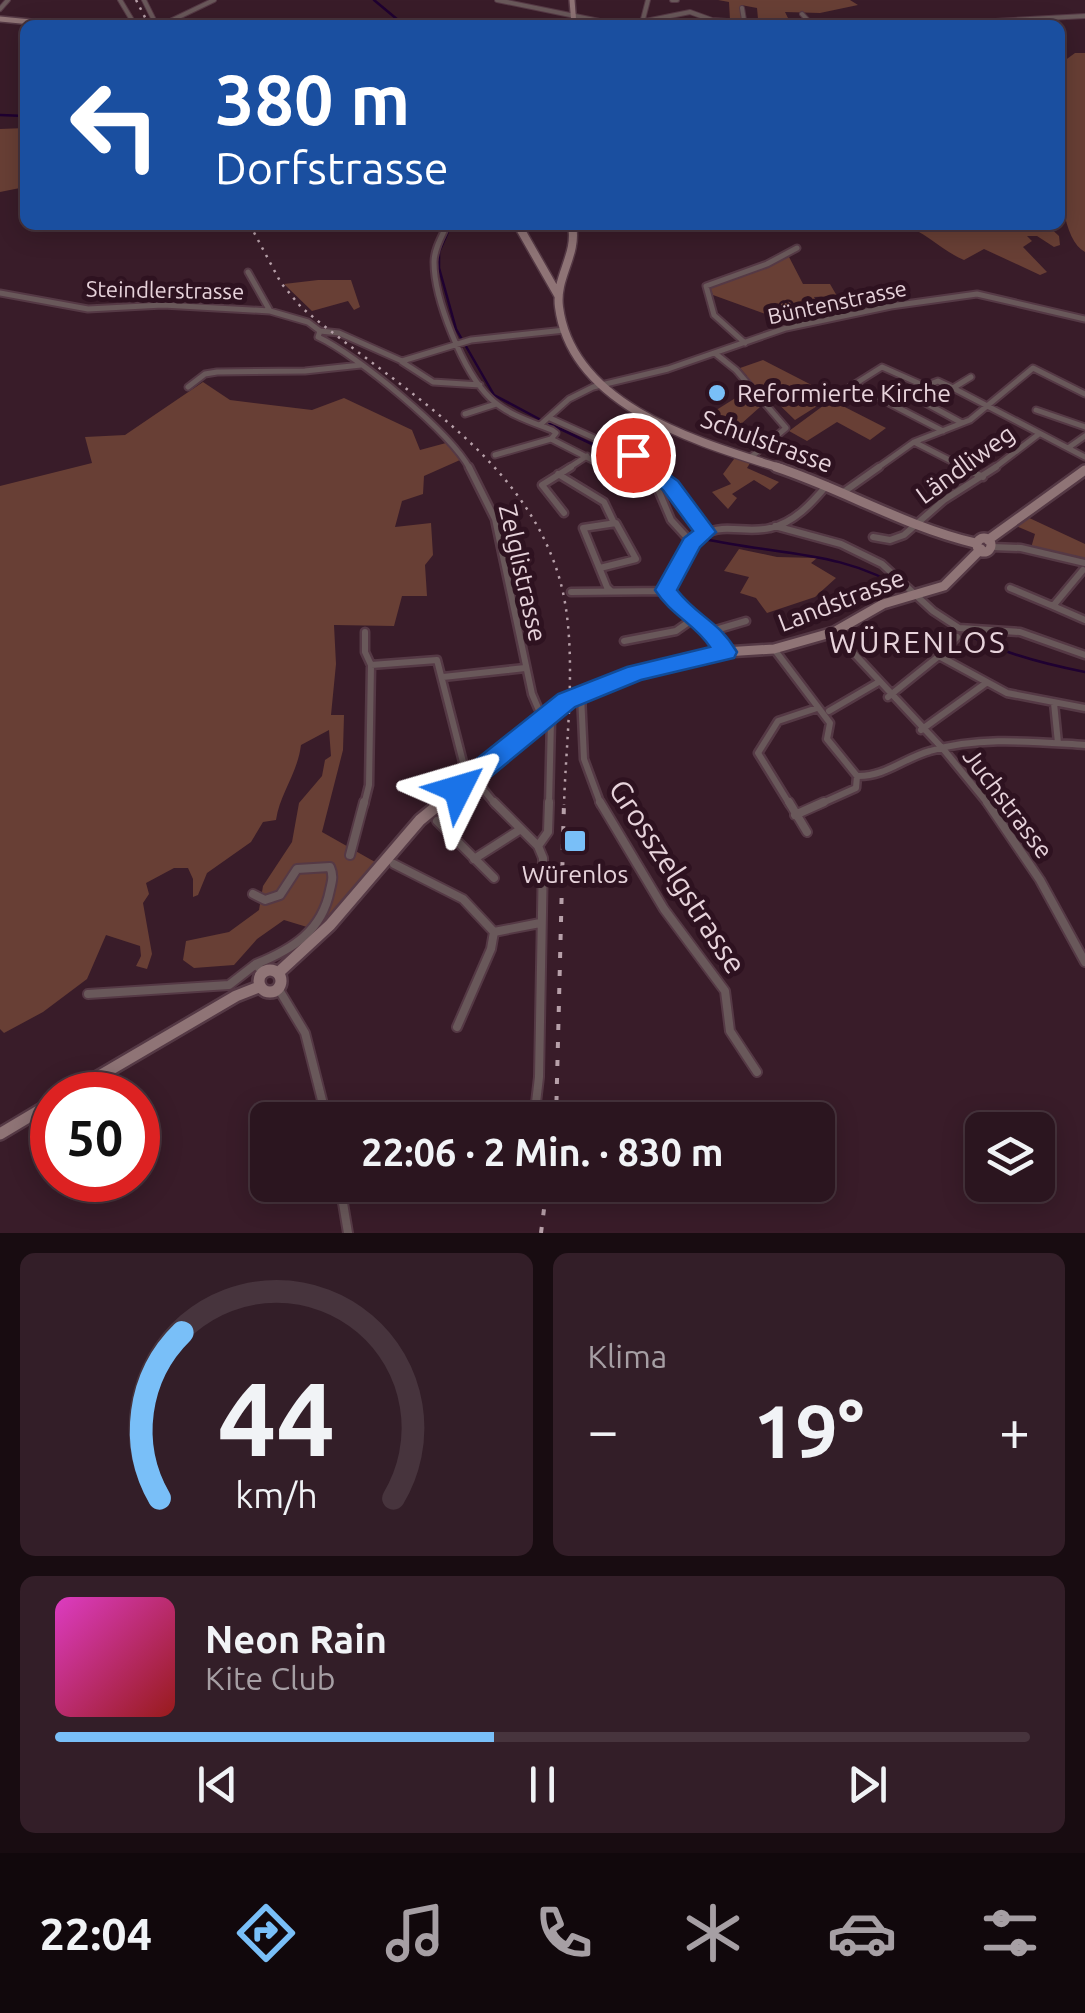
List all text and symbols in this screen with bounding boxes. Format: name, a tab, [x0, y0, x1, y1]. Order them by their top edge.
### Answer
icon: left	[50, 60, 180, 190]
text: 380 m	[215, 60, 410, 138]
text: Dorfstrasse	[215, 142, 449, 193]
street label: Büntenstrasse	[765, 275, 909, 328]
street label: Steindlerstrasse	[86, 276, 244, 303]
place label: Reformierte Kirche	[737, 379, 951, 407]
marker: Reformierte Kirche	[706, 382, 728, 404]
street label: Schulstrasse	[697, 404, 837, 478]
pin	[591, 413, 676, 498]
street label: Ländliweg	[910, 419, 1020, 509]
icon: arrive	[606, 428, 661, 483]
street label: Zelglistrasse	[494, 502, 552, 644]
street label: Landstrasse	[774, 563, 908, 637]
district label: WÜRENLOS	[829, 625, 1007, 659]
position arrow	[406, 737, 510, 841]
street label: Juchstrasse	[957, 742, 1059, 864]
street label: Grosszelgstrasse	[603, 773, 753, 980]
marker: Würenlos	[562, 828, 588, 854]
place label: Würenlos	[522, 860, 628, 888]
speed limit sign: 50	[30, 1072, 160, 1202]
map controls	[965, 1112, 1055, 1202]
button: layers	[965, 1112, 1055, 1202]
text: 22:06 · 2 Min. · 830 m	[361, 1131, 724, 1173]
text: Klima	[588, 1338, 667, 1374]
text: 44	[218, 1359, 335, 1476]
text: 19°	[753, 1388, 864, 1472]
text: −	[588, 1399, 619, 1460]
text: +	[999, 1399, 1030, 1460]
text: km/h	[235, 1475, 318, 1515]
text: Neon Rain	[205, 1618, 387, 1660]
text: Kite Club	[205, 1660, 335, 1696]
icon: previous	[190, 1757, 245, 1812]
icon: pause	[515, 1757, 570, 1812]
icon: next	[840, 1757, 895, 1812]
icon: directions	[231, 1898, 301, 1968]
icon: music	[380, 1898, 450, 1968]
icon: phone	[529, 1898, 599, 1968]
icon: climate	[678, 1898, 748, 1968]
icon: car	[827, 1898, 897, 1968]
icon: filters	[975, 1898, 1045, 1968]
text: 22:04	[39, 1908, 152, 1959]

